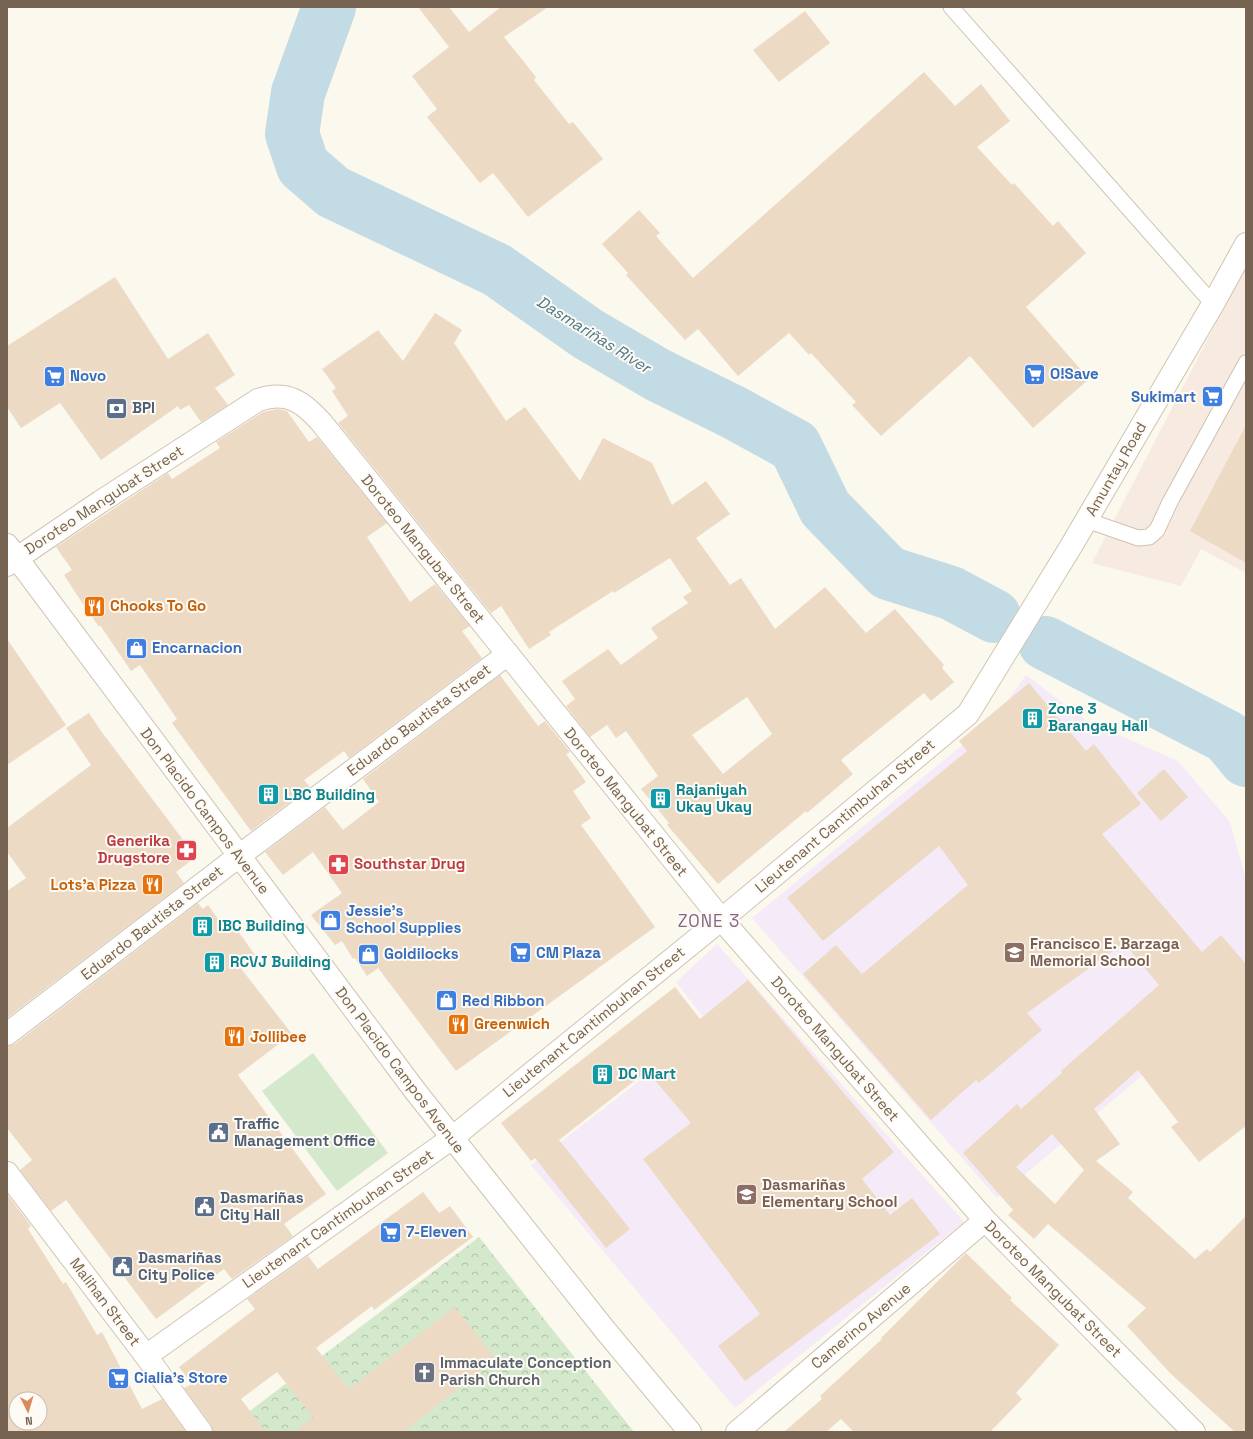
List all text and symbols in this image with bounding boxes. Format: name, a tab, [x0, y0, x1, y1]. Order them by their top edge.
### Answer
water label: Dasmariñas River	[533, 291, 656, 379]
supermarket icon: O!Save	[1022, 361, 1048, 387]
supermarket icon: Novo	[41, 363, 67, 389]
place label: O!Save	[1050, 364, 1099, 383]
place label: Novo	[70, 366, 106, 385]
supermarket icon: Sukimart	[1199, 384, 1225, 410]
place label: Sukimart	[1131, 387, 1196, 406]
bank icon: BPI	[104, 395, 130, 421]
place label: BPI	[132, 398, 155, 417]
street label: Amuntay Road	[1081, 418, 1150, 519]
street label: Doroteo Mangubat Street	[20, 441, 187, 558]
street label: Doroteo Mangubat Street	[357, 470, 489, 627]
restaurant icon: Chooks To Go	[82, 593, 108, 619]
place label: Chooks To Go	[110, 596, 206, 615]
shop icon: Encarnacion	[124, 635, 150, 661]
place label: Encarnacion	[152, 638, 242, 657]
street label: Eduardo Bautista Street	[343, 659, 494, 780]
place label: Zone 3 Barangay Hall	[1048, 699, 1148, 735]
building icon: Zone 3 Barangay Hall	[1019, 705, 1045, 731]
street label: Doroteo Mangubat Street	[560, 723, 692, 880]
street label: Don Placido Campos Avenue	[137, 724, 274, 898]
street label: Lieutenant Cantimbuhan Street	[751, 735, 939, 897]
place label: Rajaniyah Ukay Ukay	[676, 780, 752, 816]
building icon: LBC Building	[256, 782, 282, 808]
place label: LBC Building	[284, 785, 375, 804]
building icon: Rajaniyah Ukay Ukay	[648, 786, 674, 812]
place label: Generika Drugstore	[97, 831, 170, 867]
pharmacy icon: Generika Drugstore	[173, 837, 199, 863]
pharmacy icon: Southstar Drug	[326, 851, 352, 877]
place label: Southstar Drug	[354, 854, 465, 873]
street label: Eduardo Bautista Street	[77, 861, 227, 984]
restaurant icon: Lots'a Pizza	[139, 872, 165, 898]
place label: Lots'a Pizza	[51, 875, 136, 894]
place label: Jessie's School Supplies	[346, 901, 461, 937]
shop icon: Jessie's School Supplies	[318, 907, 344, 933]
district label: ZONE 3	[678, 910, 740, 932]
building icon: IBC Building	[189, 913, 215, 939]
place label: IBC Building	[218, 916, 305, 935]
place label: Francisco E. Barzaga Memorial School	[1030, 934, 1180, 970]
supermarket icon: CM Plaza	[508, 940, 534, 966]
school or university icon: Francisco E. Barzaga Memorial School	[1001, 940, 1027, 966]
shop icon: Goldilocks	[355, 941, 381, 967]
street label: Lieutenant Cantimbuhan Street	[499, 942, 689, 1101]
place label: CM Plaza	[536, 943, 601, 962]
place label: Goldilocks	[384, 944, 459, 963]
building icon: RCVJ Building	[202, 949, 228, 975]
place label: RCVJ Building	[230, 952, 331, 971]
street label: Doroteo Mangubat Street	[767, 972, 904, 1125]
street label: Don Placido Campos Avenue	[332, 983, 469, 1157]
shop icon: Red Ribbon	[433, 988, 459, 1014]
place label: Red Ribbon	[462, 991, 545, 1010]
restaurant icon: Greenwich	[446, 1011, 472, 1037]
place label: Greenwich	[474, 1014, 550, 1033]
restaurant icon: Jollibee	[222, 1024, 248, 1050]
place label: Jollibee	[250, 1027, 307, 1046]
building icon: DC Mart	[590, 1061, 616, 1087]
place label: DC Mart	[618, 1064, 676, 1083]
place label: Traffic Management Office	[234, 1114, 376, 1150]
public building icon: Traffic Management Office	[205, 1120, 231, 1146]
street label: Lieutenant Cantimbuhan Street	[238, 1145, 437, 1292]
place label: Dasmariñas Elementary School	[762, 1175, 897, 1211]
school or university icon: Dasmariñas Elementary School	[733, 1181, 759, 1207]
place label: Dasmariñas City Hall	[220, 1188, 304, 1224]
public building icon: Dasmariñas City Hall	[191, 1194, 217, 1220]
street label: Doroteo Mangubat Street	[981, 1216, 1126, 1361]
supermarket icon: 7-Eleven	[378, 1219, 404, 1245]
place label: 7-Eleven	[406, 1222, 467, 1241]
place label: Dasmariñas City Police	[138, 1248, 222, 1284]
street label: Malihan Street	[66, 1254, 145, 1350]
public building icon: Dasmariñas City Police	[109, 1254, 135, 1280]
street label: Camerino Avenue	[807, 1278, 915, 1373]
place label: Immaculate Conception Parish Church	[440, 1353, 611, 1389]
church icon: Immaculate Conception Parish Church	[412, 1359, 438, 1385]
supermarket icon: Cialia's Store	[105, 1365, 131, 1391]
place label: Cialia's Store	[134, 1368, 228, 1387]
north arrow	[8, 1391, 48, 1431]
text: N	[25, 1414, 33, 1428]

